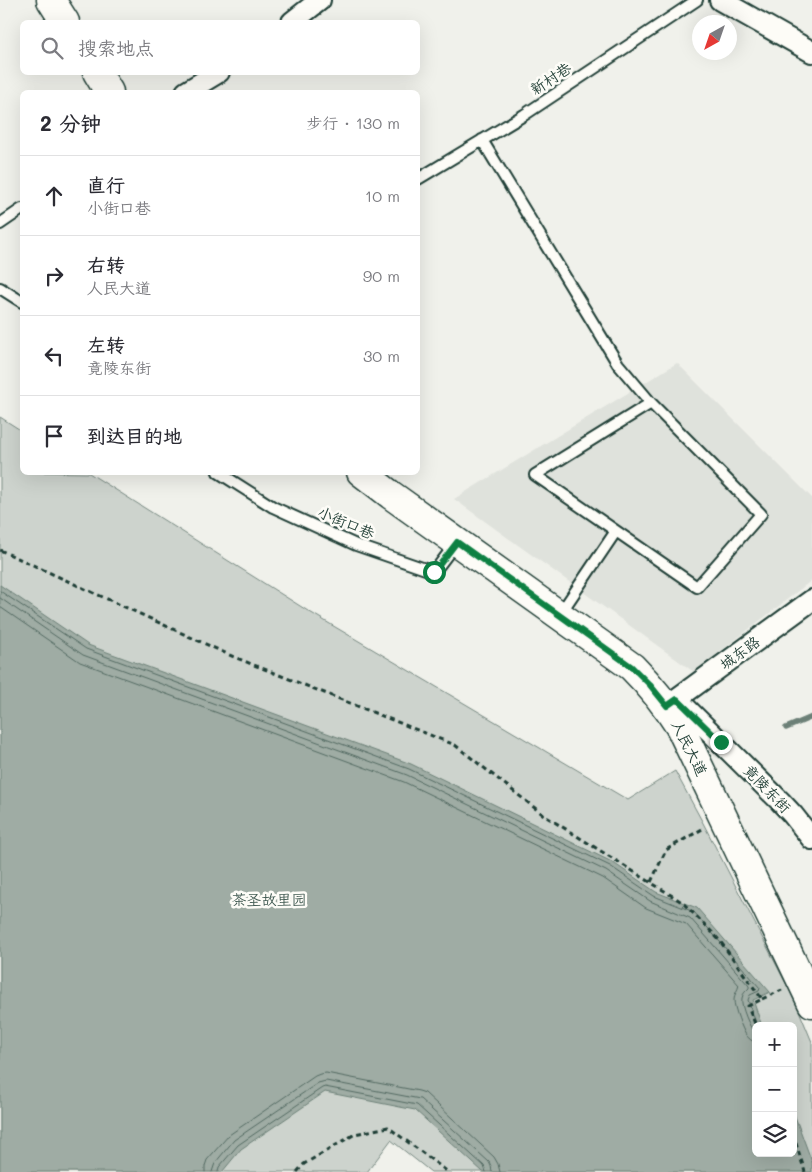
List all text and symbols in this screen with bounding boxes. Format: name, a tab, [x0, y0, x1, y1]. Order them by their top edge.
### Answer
north arrow	[692, 15, 737, 60]
search box	[20, 20, 420, 75]
icon: search	[38, 34, 66, 62]
text: 搜索地点	[78, 35, 154, 60]
street label: 新村巷	[526, 58, 575, 99]
text: 2 分钟	[40, 109, 101, 136]
text: 步行 · 130 m	[307, 112, 400, 133]
text: 直行	[87, 172, 125, 197]
icon: ahead	[40, 182, 68, 210]
text: 10 m	[365, 185, 400, 206]
text: 小街口巷	[87, 197, 151, 218]
text: 右转	[87, 252, 125, 277]
icon: right	[40, 262, 68, 290]
text: 90 m	[363, 265, 400, 286]
text: 人民大道	[87, 277, 151, 298]
text: 左转	[87, 332, 125, 357]
icon: left	[40, 342, 68, 370]
text: 30 m	[363, 345, 400, 366]
text: 竟陵东街	[87, 357, 151, 378]
icon: arrive	[40, 422, 68, 450]
text: 到达目的地	[87, 423, 182, 448]
street label: 小街口巷	[315, 501, 378, 543]
route start	[423, 561, 446, 584]
street label: 城东路	[715, 631, 763, 674]
street label: 人民大道	[667, 716, 712, 779]
route end	[710, 731, 733, 754]
street label: 竟陵东街	[740, 760, 796, 817]
park label: 茶圣故里园	[231, 889, 307, 909]
map controls	[752, 1022, 797, 1157]
button: +	[752, 1022, 797, 1067]
button: −	[752, 1067, 797, 1112]
button: layers	[752, 1112, 797, 1157]

